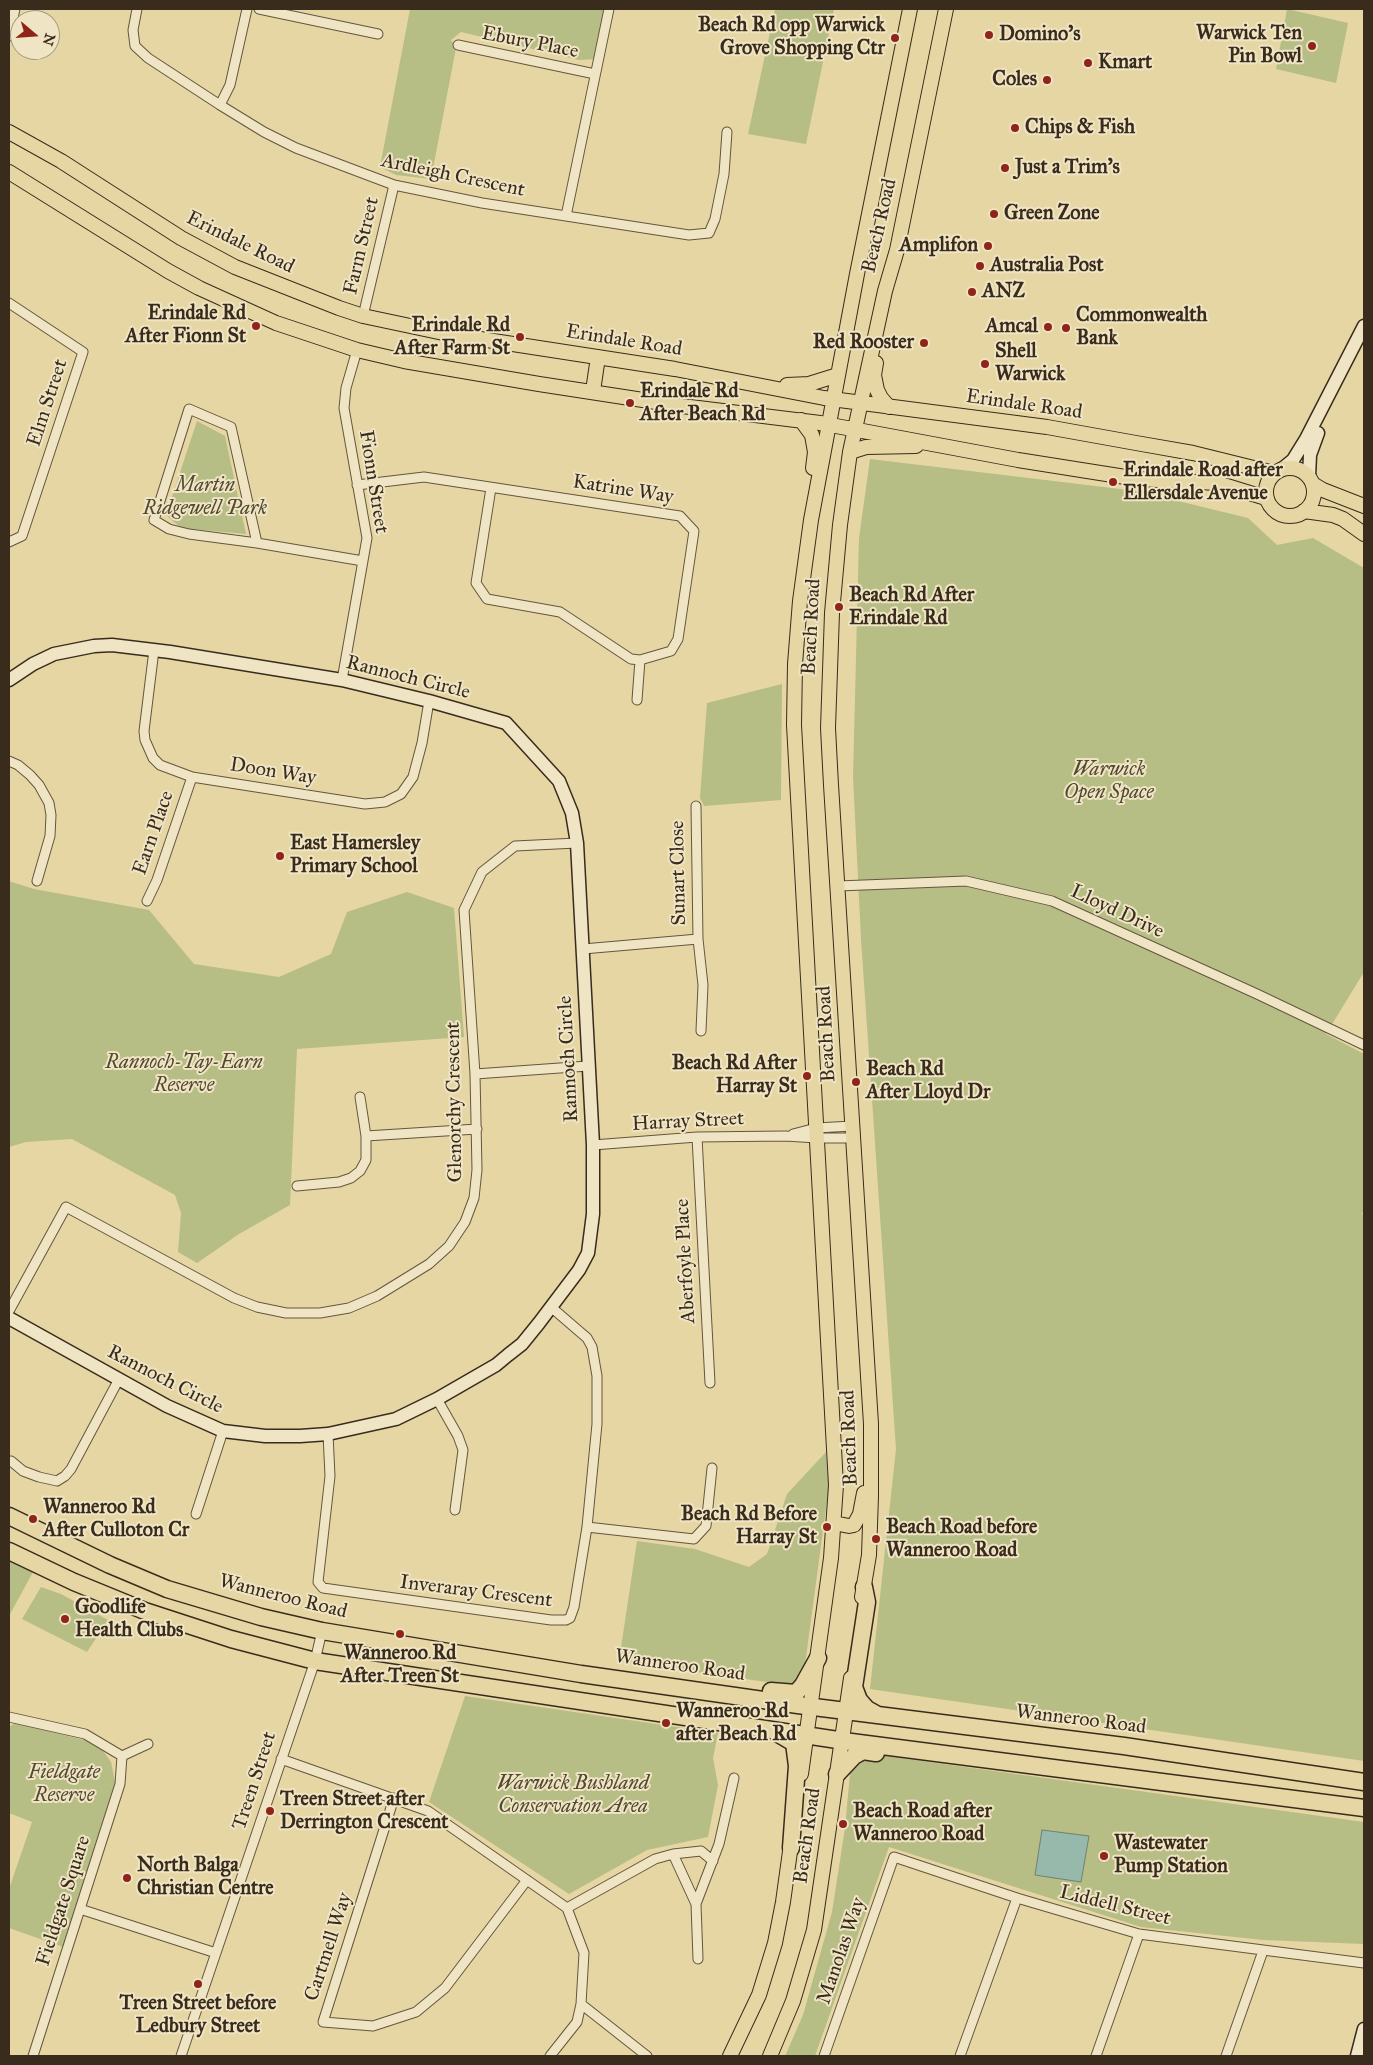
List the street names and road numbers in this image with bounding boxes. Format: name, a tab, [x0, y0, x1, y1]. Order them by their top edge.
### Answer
street label: Ebury Place	[480, 22, 580, 64]
street label: Ardleigh Crescent	[379, 149, 527, 203]
street label: Beach Road	[857, 176, 903, 276]
street label: Farm Street	[339, 195, 385, 297]
street label: Erindale Road	[182, 207, 298, 279]
street label: Erindale Road	[564, 320, 684, 362]
street label: Elm Street	[23, 356, 73, 450]
street label: Erindale Road	[964, 385, 1084, 425]
street label: Fionn Street	[353, 429, 393, 535]
street label: Katrine Way	[571, 470, 675, 510]
street label: Beach Road	[797, 578, 827, 676]
street label: Rannoch Circle	[344, 651, 472, 705]
street label: Doon Way	[228, 753, 318, 791]
street label: Earn Place	[128, 788, 180, 878]
street label: Sunart Close	[666, 820, 692, 926]
street label: Lloyd Drive	[1067, 880, 1167, 944]
street label: Beach Road	[812, 985, 842, 1083]
street label: Rannoch Circle	[554, 995, 584, 1123]
street label: Glenorchy Crescent	[442, 1021, 468, 1183]
street label: Harray Street	[631, 1107, 745, 1137]
street label: Aberfoyle Place	[671, 1198, 701, 1324]
street label: Rannoch Circle	[103, 1341, 227, 1419]
street label: Beach Road	[836, 1389, 864, 1487]
street label: Wanneroo Road	[216, 1569, 350, 1625]
street label: Inveraray Crescent	[398, 1571, 554, 1613]
street label: Wanneroo Road	[613, 1645, 747, 1687]
street label: Wanneroo Road	[1014, 1700, 1148, 1740]
street label: Treen Street	[228, 1729, 282, 1833]
street label: Beach Road	[789, 1787, 827, 1885]
street label: Fieldgate Square	[32, 1833, 96, 1969]
street label: Liddell Street	[1057, 1881, 1173, 1931]
street label: Cartmell Way	[300, 1890, 358, 2004]
street label: Manolas Way	[813, 1895, 871, 2007]

